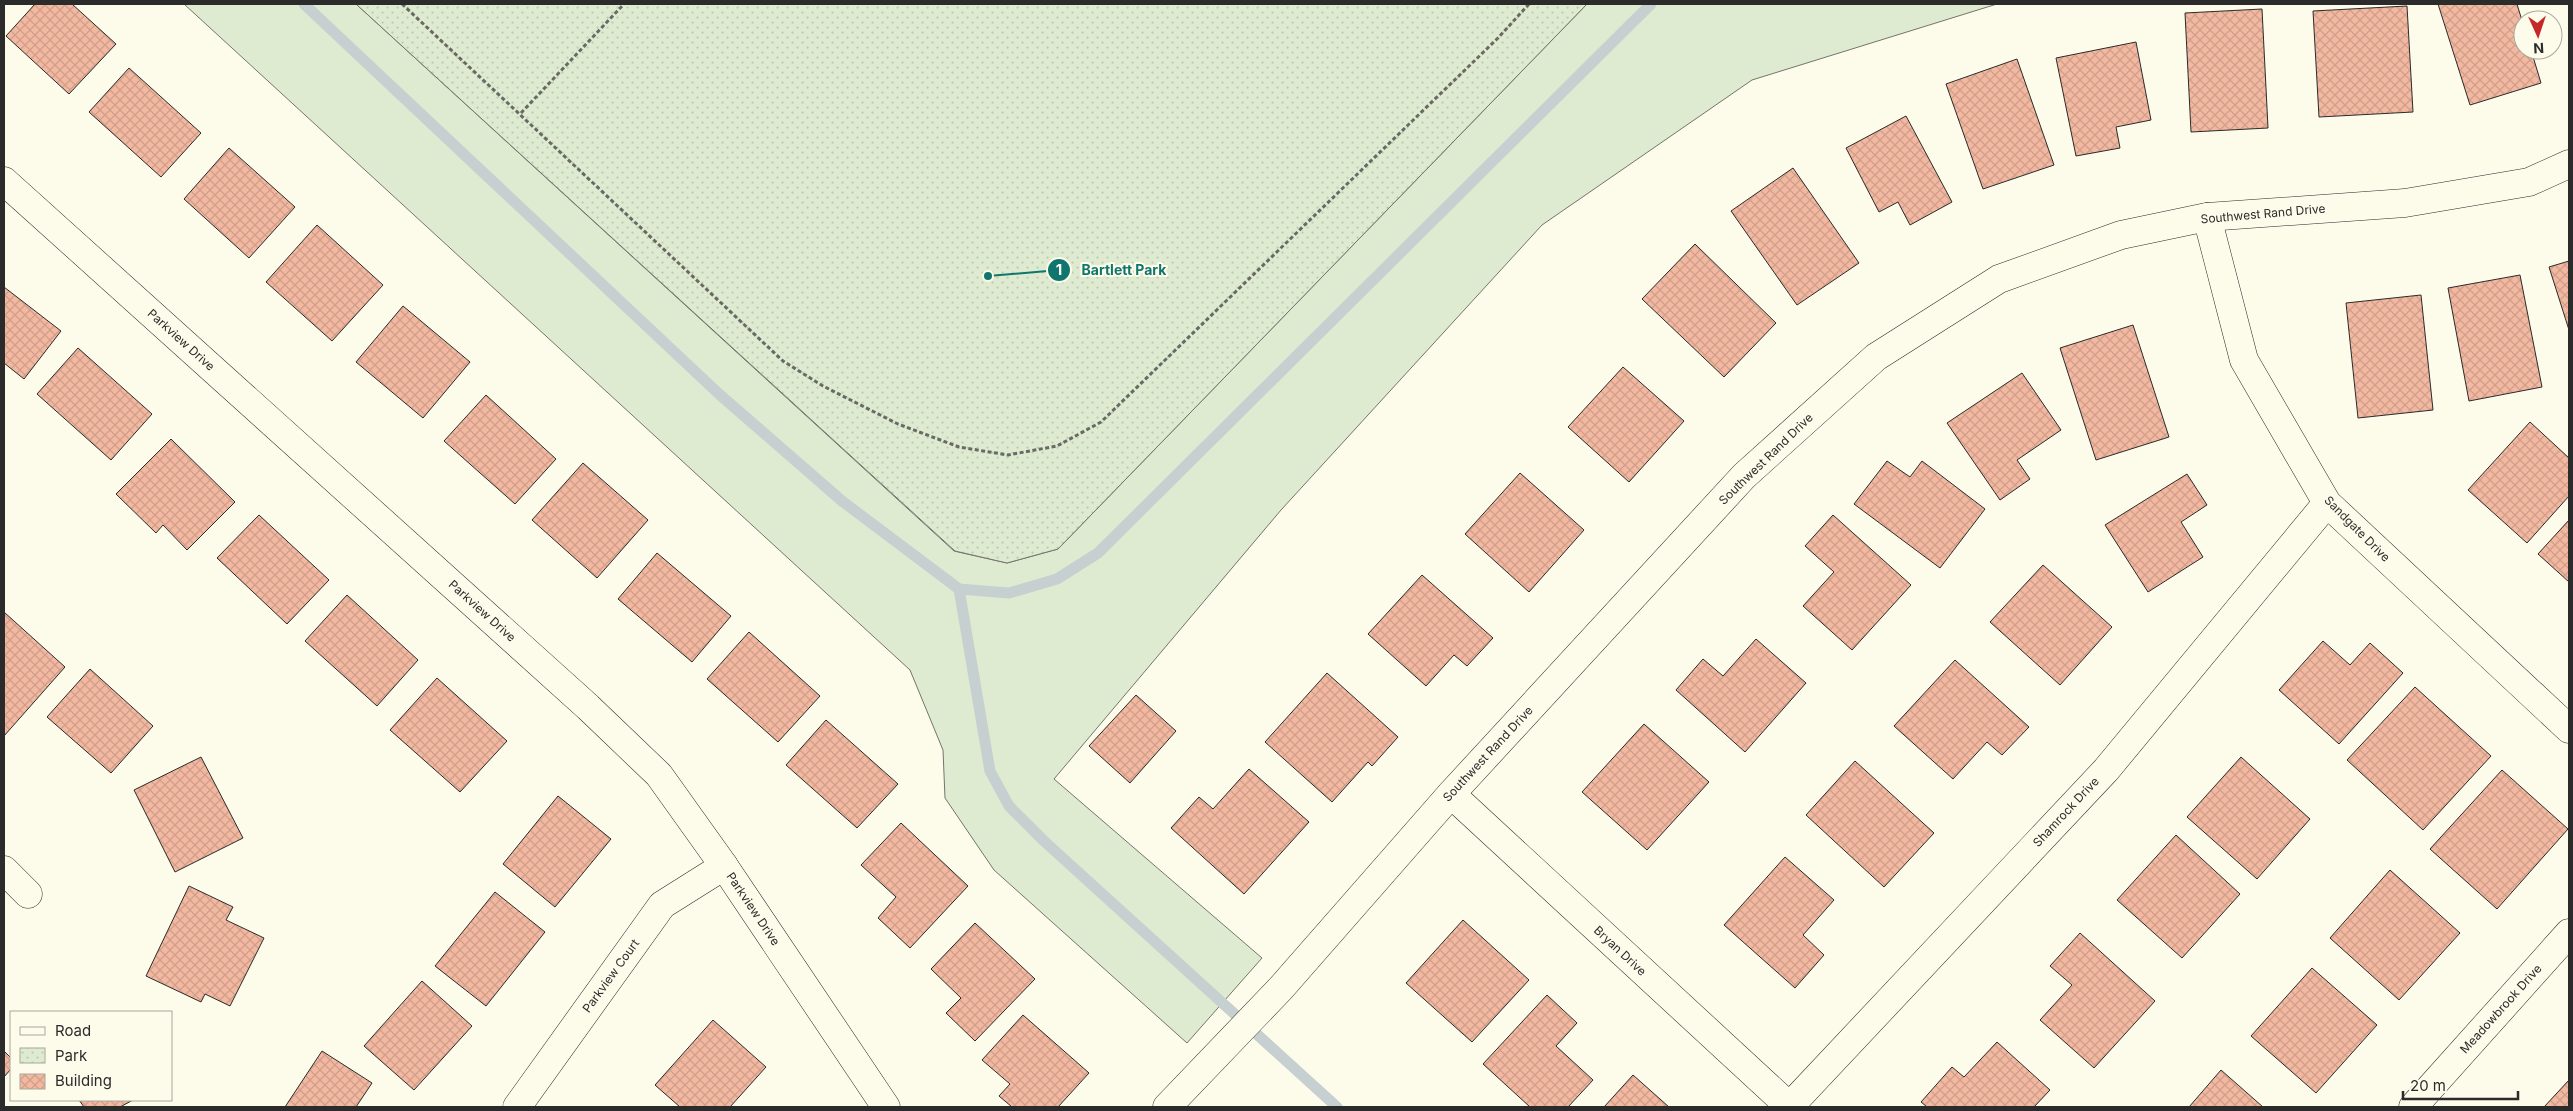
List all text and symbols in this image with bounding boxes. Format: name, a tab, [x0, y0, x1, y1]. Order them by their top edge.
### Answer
north arrow	[2513, 10, 2563, 60]
text: N	[2533, 40, 2544, 57]
street label: Southwest Rand Drive	[2200, 201, 2326, 226]
callout: Bartlett Park	[1047, 255, 1177, 284]
text: 1	[1056, 260, 1062, 279]
text: Bartlett Park	[1082, 261, 1167, 278]
street label: Parkview Drive	[145, 306, 218, 374]
street label: Southwest Rand Drive	[1715, 410, 1816, 508]
street label: Sandgate Drive	[2321, 493, 2393, 565]
street label: Parkview Drive	[446, 577, 519, 645]
street label: Southwest Rand Drive	[1439, 703, 1536, 805]
street label: Shamrock Drive	[2029, 774, 2102, 850]
street label: Parkview Drive	[723, 869, 783, 948]
street label: Bryan Drive	[1591, 923, 1650, 979]
street label: Parkview Court	[579, 936, 642, 1015]
street label: Meadowbrook Drive	[2457, 961, 2545, 1056]
legend	[10, 1011, 172, 1101]
text: Road	[55, 1021, 91, 1040]
text: Park	[55, 1046, 88, 1065]
scale bar	[2403, 1068, 2518, 1100]
text: Building	[55, 1071, 112, 1090]
text: 20 m	[2410, 1076, 2446, 1095]

